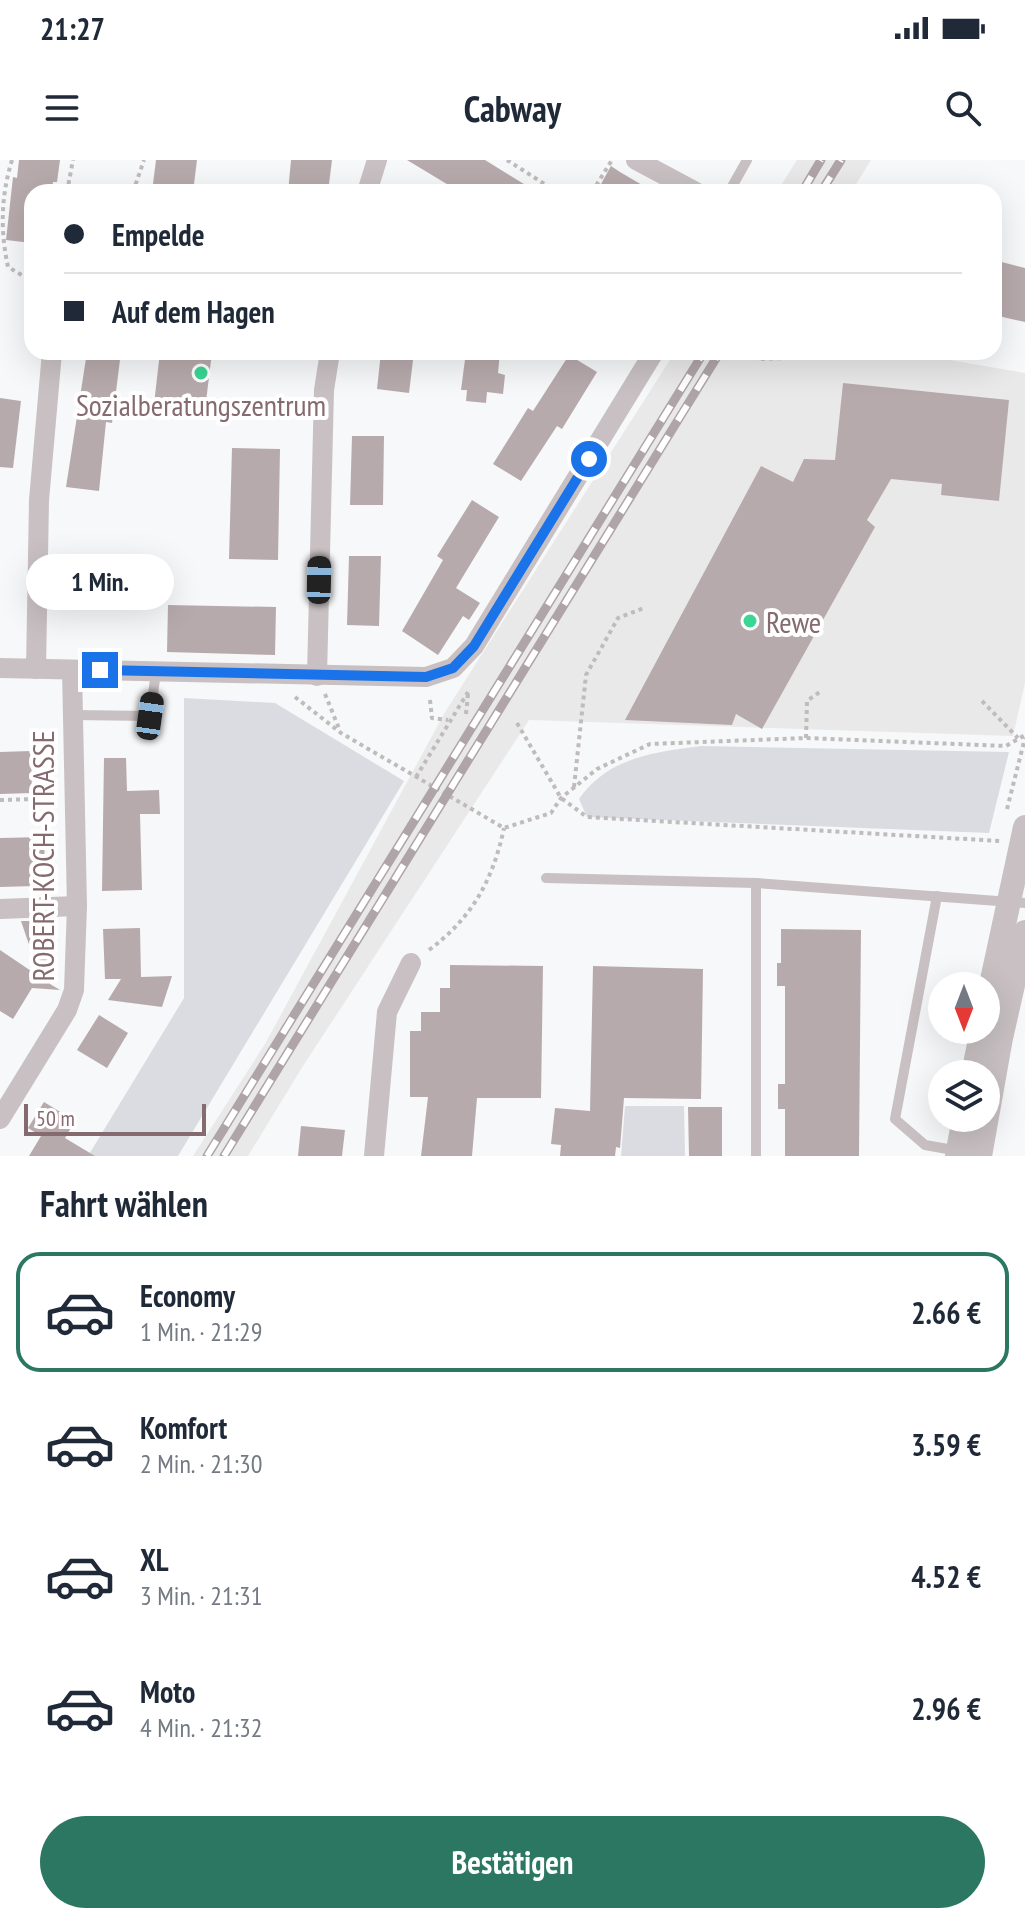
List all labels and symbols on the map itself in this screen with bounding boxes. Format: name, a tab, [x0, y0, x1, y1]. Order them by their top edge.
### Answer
marker: Sozialberatungszentrum	[192, 364, 210, 382]
place label: Sozialberatungszentrum	[76, 385, 326, 424]
route start	[571, 441, 607, 477]
callout: 1 Min.	[26, 554, 174, 610]
car	[307, 556, 331, 604]
place label: Rewe	[766, 602, 821, 641]
marker: Rewe	[741, 612, 759, 630]
route end	[82, 652, 118, 688]
car	[135, 691, 165, 741]
street label: ROBERT-KOCH-STRASSE	[23, 731, 62, 981]
north arrow	[928, 972, 1000, 1044]
scale bar	[24, 1100, 206, 1136]

